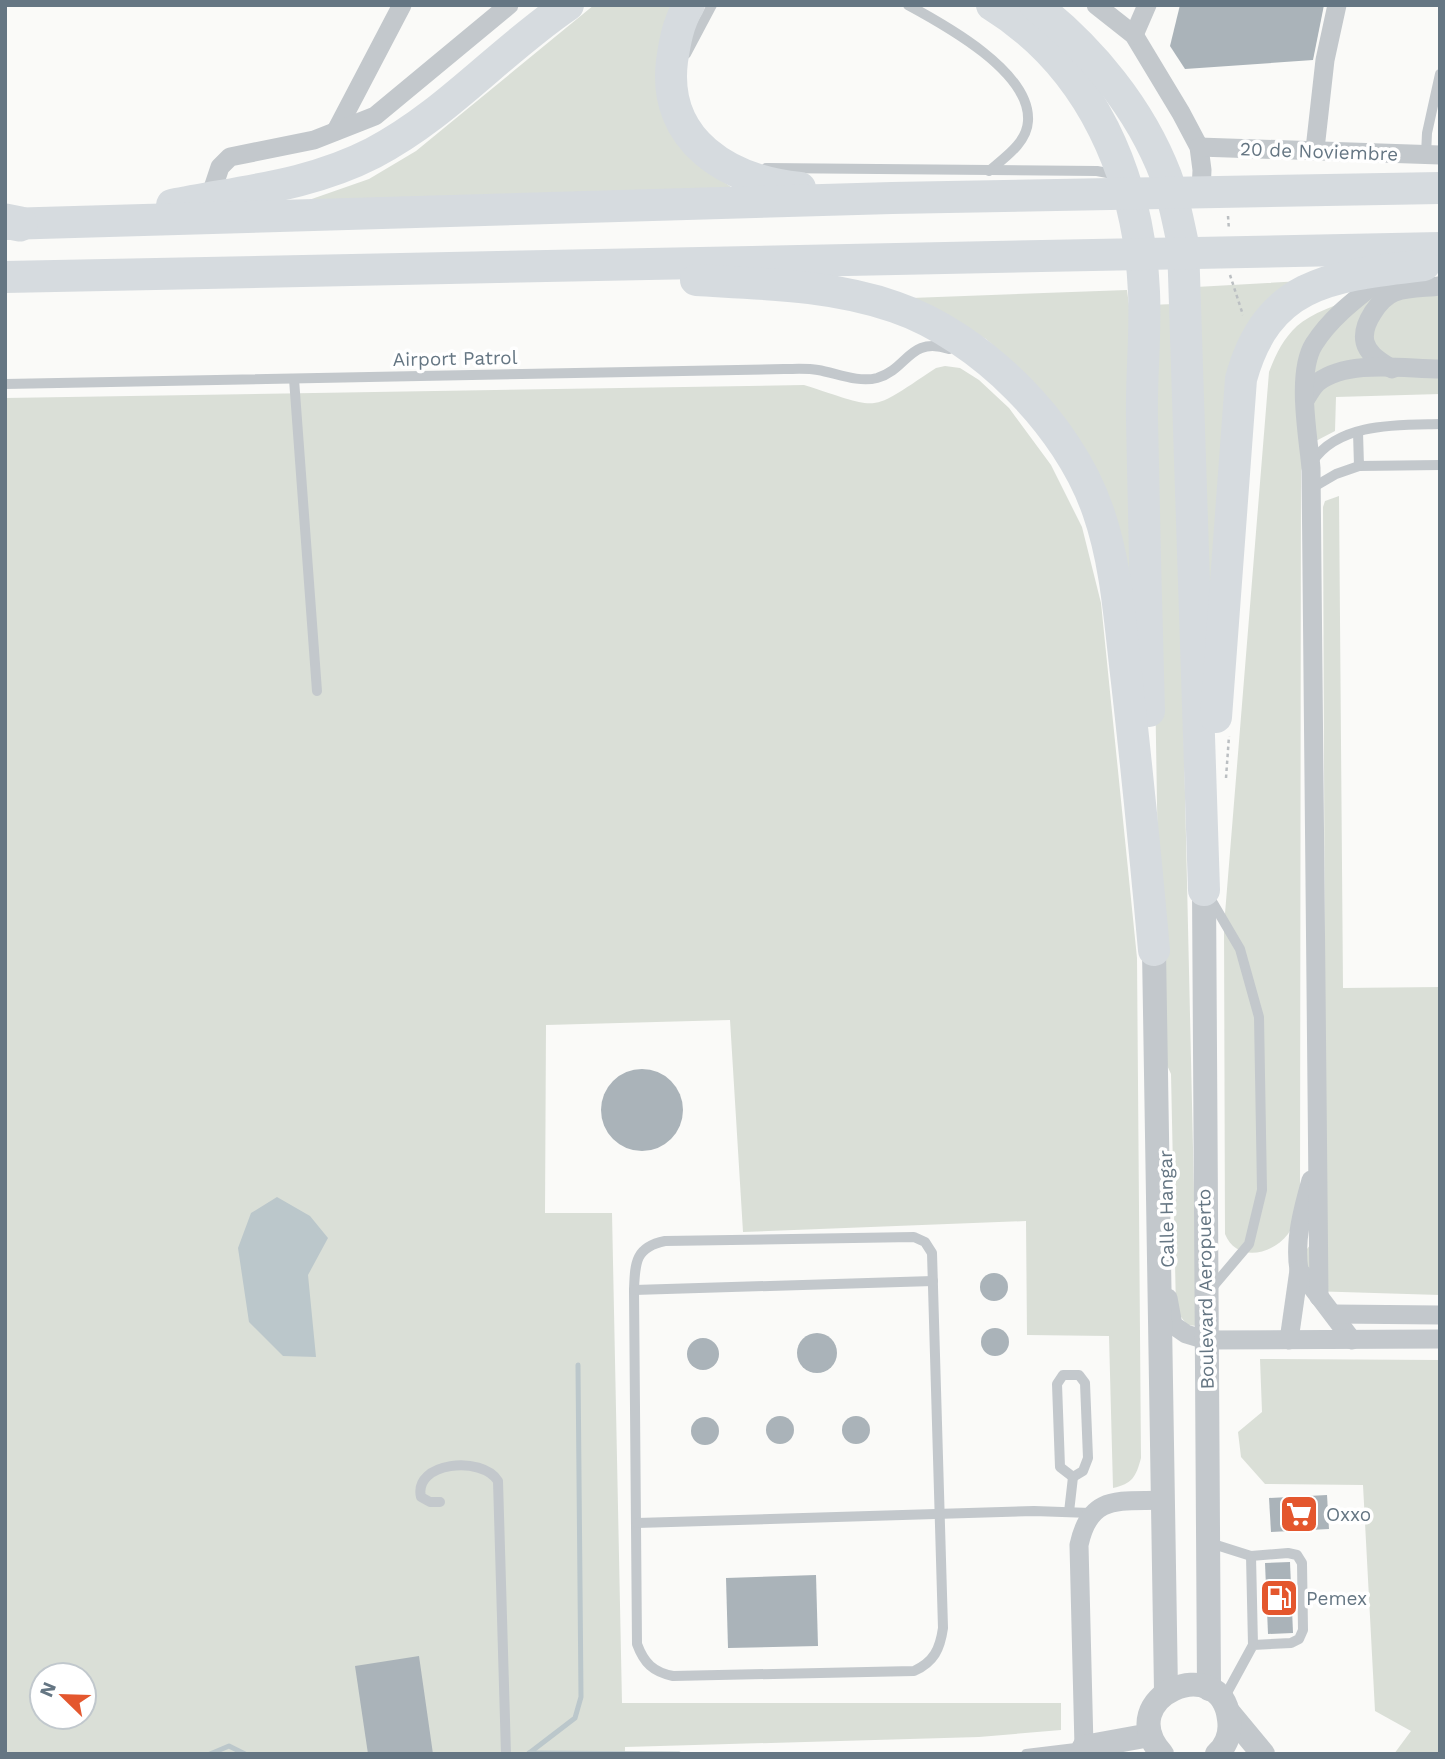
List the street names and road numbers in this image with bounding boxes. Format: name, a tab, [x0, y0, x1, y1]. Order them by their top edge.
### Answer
street label: 20 de Noviembre	[1239, 137, 1398, 166]
street label: Airport Patrol	[392, 346, 518, 371]
street label: Calle Hangar	[1154, 1150, 1179, 1268]
street label: Boulevard Aeropuerto	[1192, 1188, 1219, 1390]

